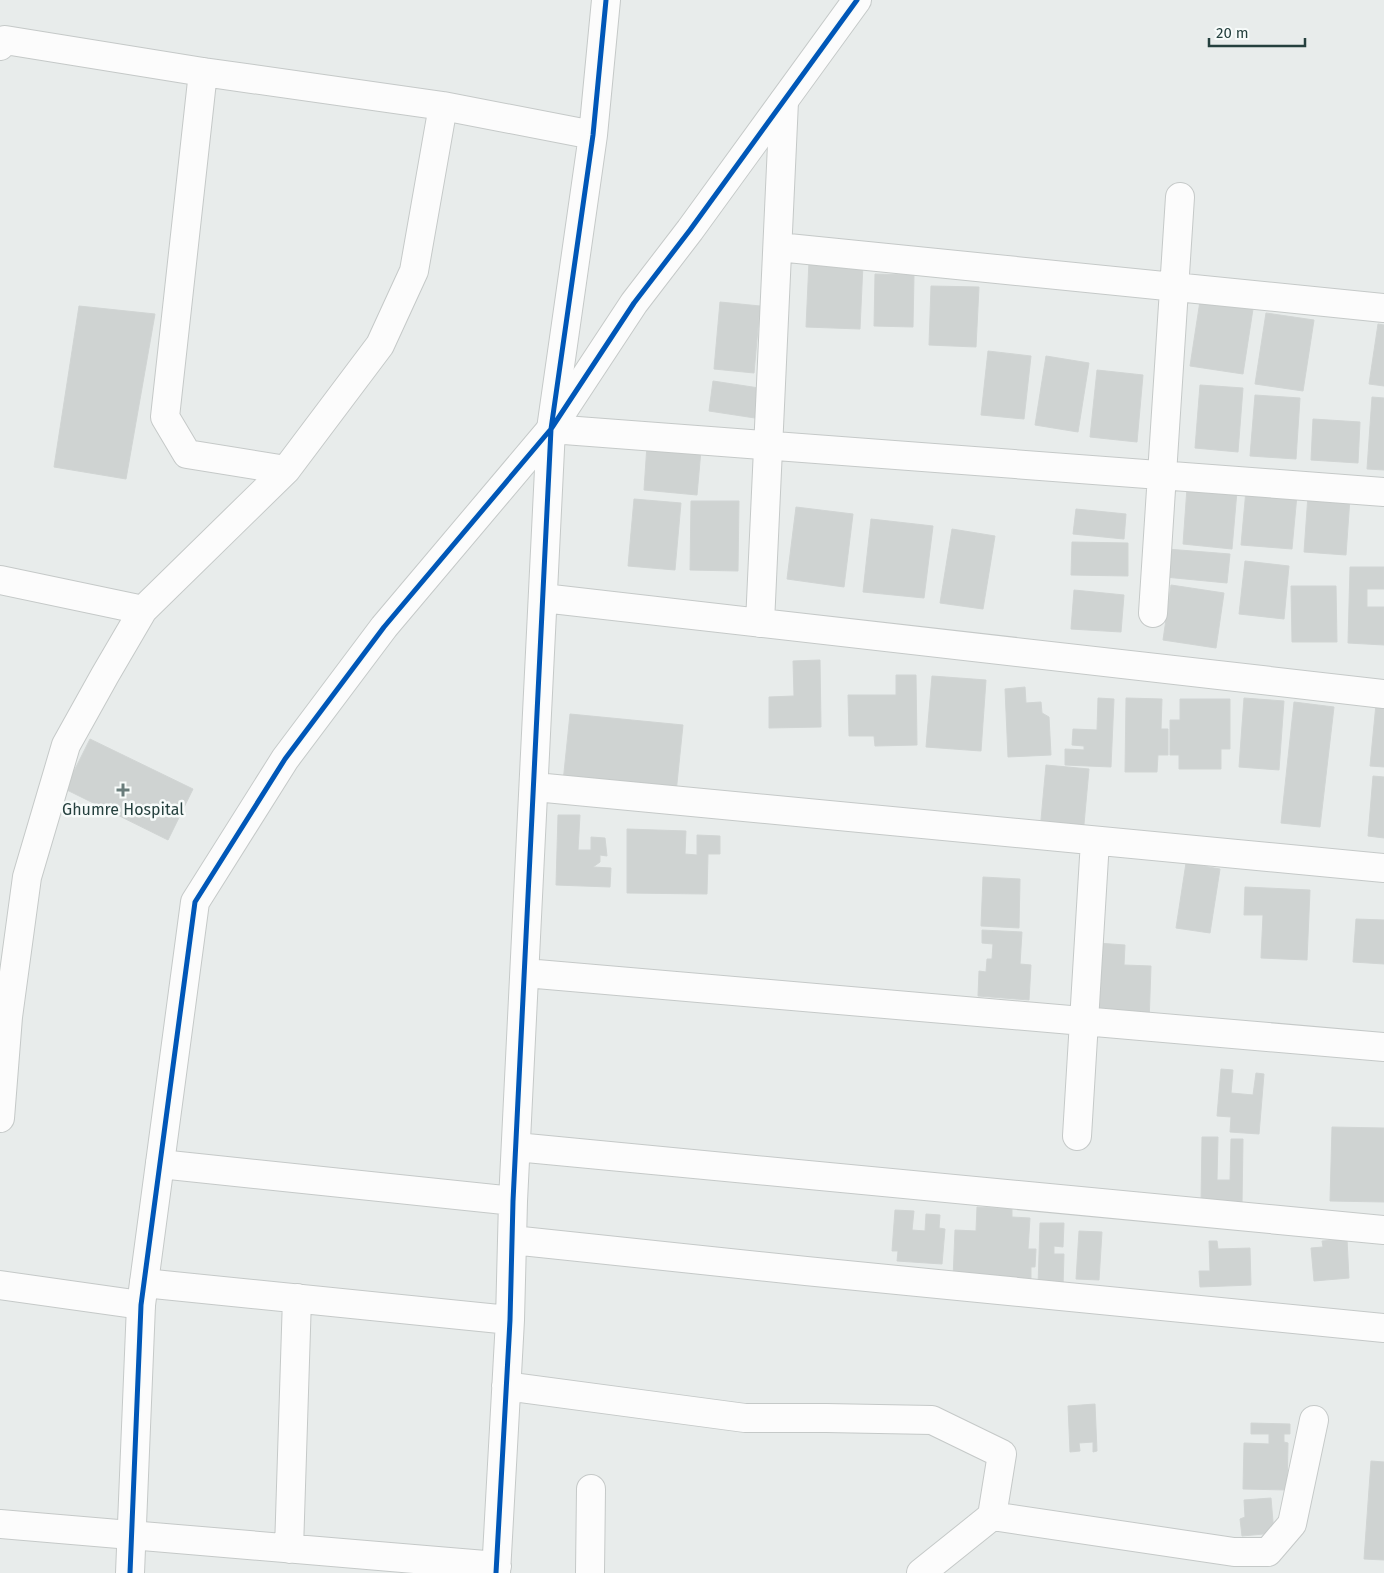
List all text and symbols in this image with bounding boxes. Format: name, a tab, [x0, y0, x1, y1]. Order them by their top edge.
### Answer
scale bar	[1209, 15, 1305, 47]
text: 20 m	[1216, 24, 1249, 42]
marker: Ghumre Hospital	[116, 783, 130, 797]
place label: Ghumre Hospital	[62, 800, 184, 819]

